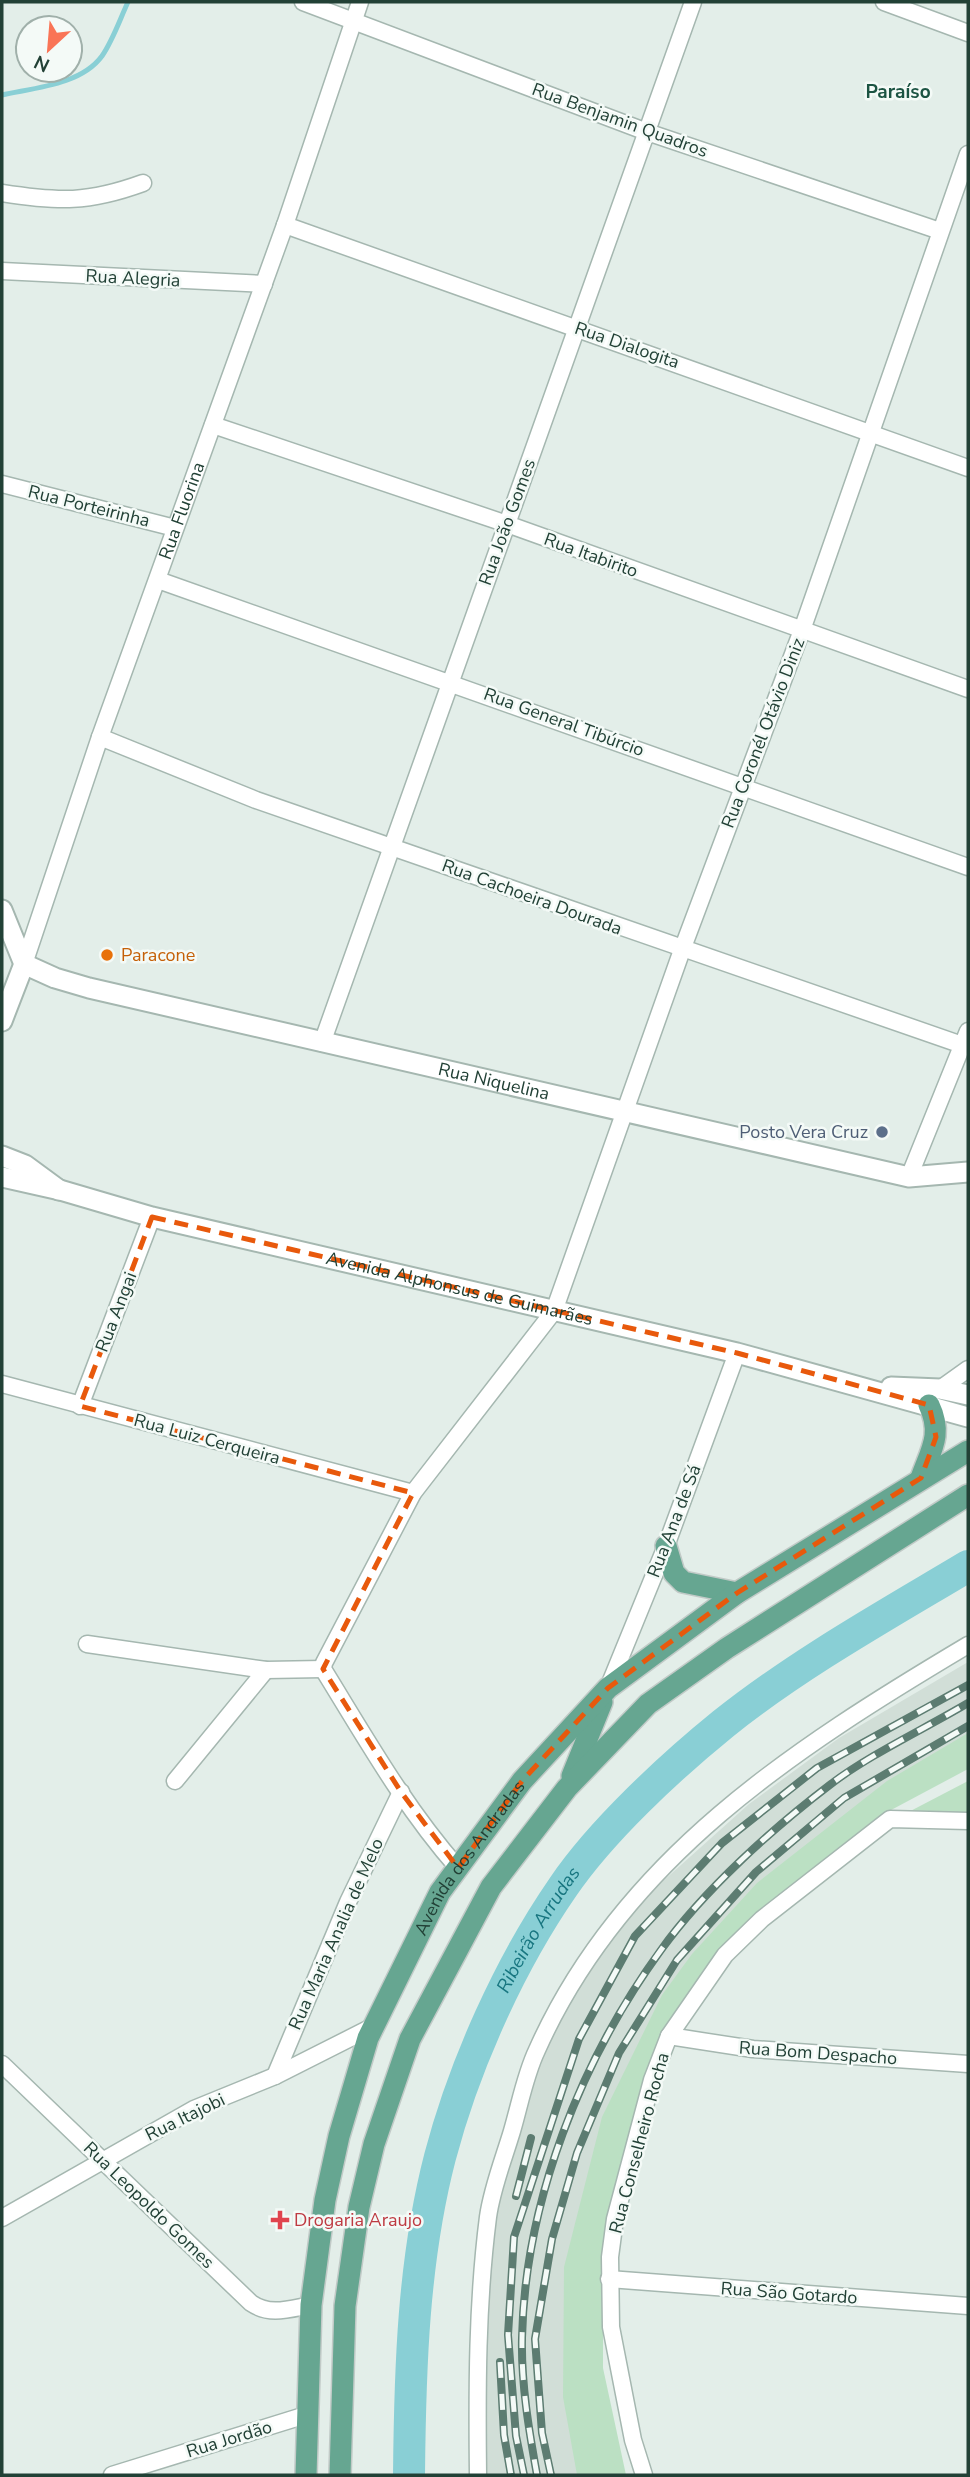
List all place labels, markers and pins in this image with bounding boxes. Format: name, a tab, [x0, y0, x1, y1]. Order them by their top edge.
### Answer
place label: Paracone	[121, 943, 195, 967]
marker: Paracone	[99, 947, 115, 963]
place label: Posto Vera Cruz	[739, 1120, 868, 1144]
marker: Posto Vera Cruz	[874, 1124, 890, 1140]
place label: Drogaria Araujo	[294, 2208, 422, 2232]
marker: Drogaria Araujo	[272, 2212, 288, 2228]

